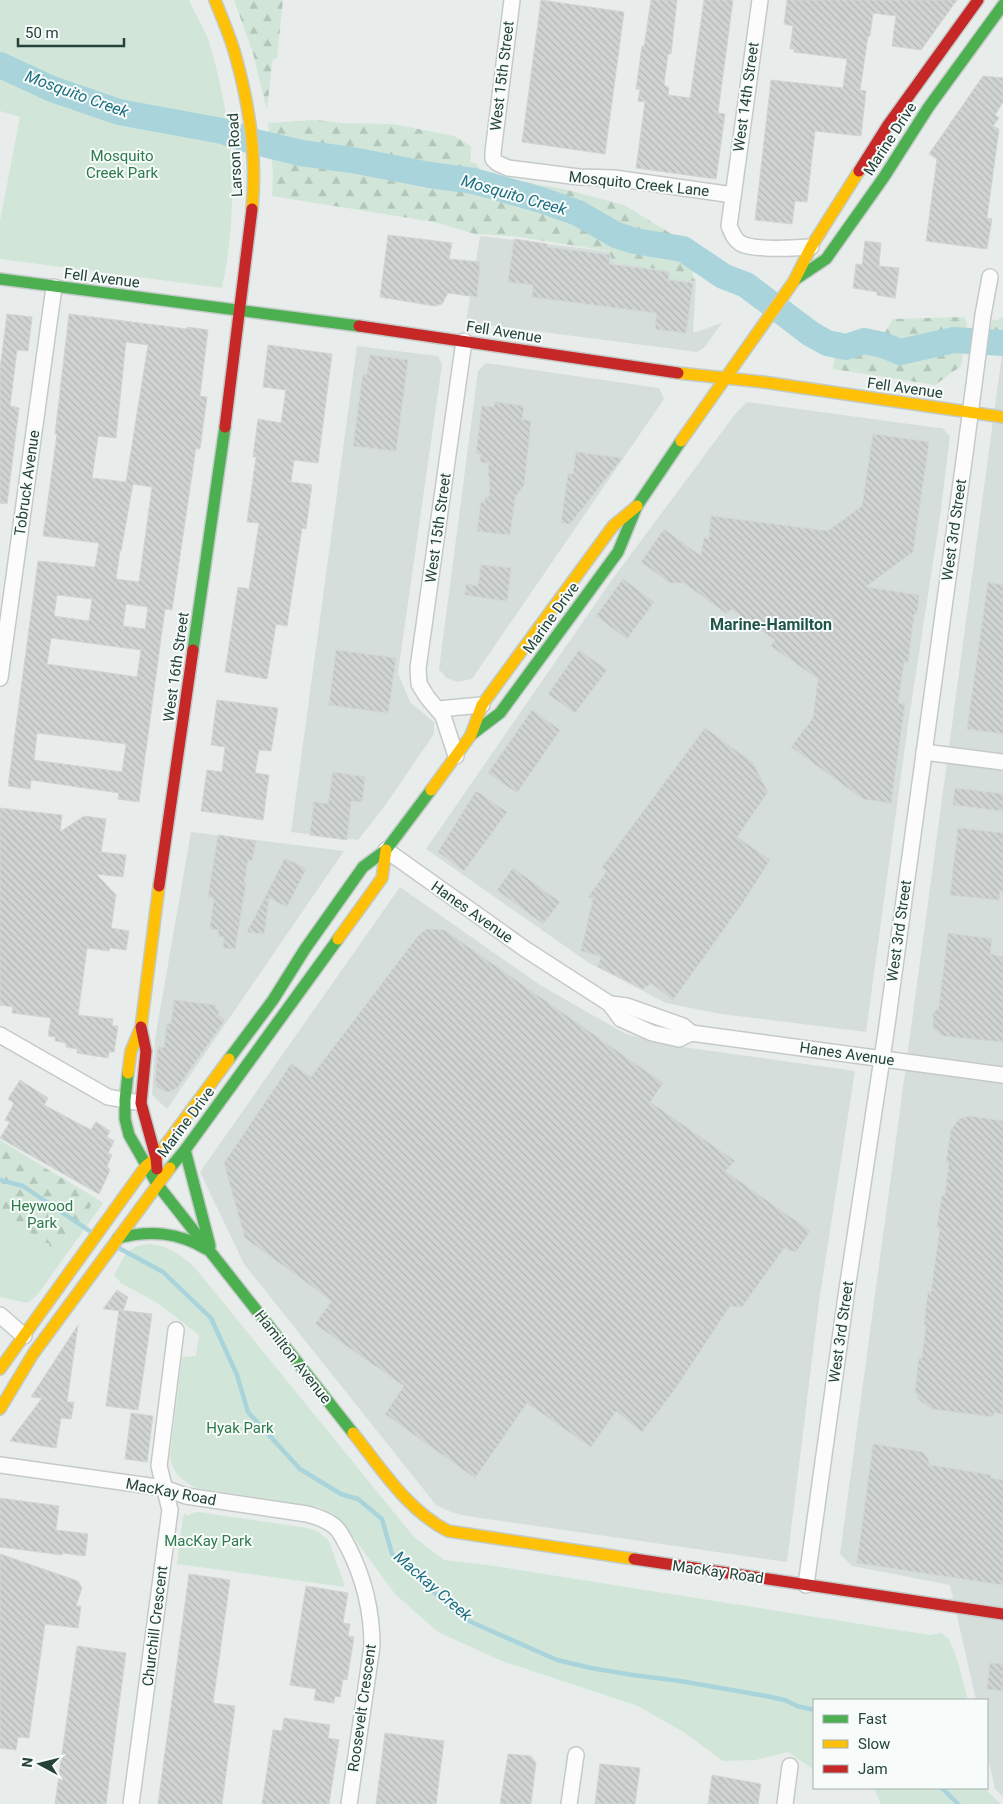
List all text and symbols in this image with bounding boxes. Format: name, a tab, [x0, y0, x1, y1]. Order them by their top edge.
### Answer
scale bar	[18, 15, 124, 47]
street label: West 15th Street	[486, 20, 518, 132]
text: 50 m	[25, 24, 59, 42]
street label: West 14th Street	[729, 41, 763, 153]
water label: Mosquito Creek	[23, 66, 132, 122]
street label: Marine Drive	[860, 99, 920, 179]
street label: Larson Road	[224, 113, 246, 197]
park label: Mosquito Creek Park	[86, 147, 158, 182]
street label: Mosquito Creek Lane	[568, 168, 710, 200]
water label: Mosquito Creek	[459, 171, 570, 219]
street label: Fell Avenue	[63, 264, 141, 292]
street label: Fell Avenue	[465, 317, 543, 347]
street label: Fell Avenue	[866, 374, 944, 402]
street label: Tobruck Avenue	[11, 429, 43, 537]
street label: West 15th Street	[421, 472, 455, 584]
street label: West 3rd Street	[938, 478, 970, 582]
street label: Marine Drive	[519, 579, 583, 657]
street label: West 16th Street	[159, 611, 193, 723]
district label: Marine-Hamilton	[710, 615, 832, 634]
street label: Hanes Avenue	[428, 877, 516, 947]
street label: West 3rd Street	[883, 879, 915, 983]
street label: Hanes Avenue	[798, 1038, 896, 1070]
street label: Marine Drive	[154, 1083, 218, 1161]
park label: Heywood Park	[11, 1197, 73, 1232]
street label: West 3rd Street	[825, 1280, 857, 1384]
street label: Hamilton Avenue	[251, 1307, 335, 1407]
park label: Hyak Park	[206, 1419, 274, 1437]
street label: MacKay Road	[124, 1474, 218, 1510]
park label: MacKay Park	[164, 1532, 252, 1550]
water label: Mackay Creek	[390, 1547, 477, 1626]
street label: MacKay Road	[671, 1557, 765, 1587]
street label: Churchill Crescent	[139, 1565, 171, 1687]
street label: Roosevelt Crescent	[344, 1643, 380, 1773]
legend	[813, 1699, 988, 1789]
text: Fast	[858, 1710, 887, 1728]
text: Slow	[858, 1735, 890, 1753]
north arrow	[15, 1739, 65, 1789]
text: N	[19, 1757, 36, 1768]
text: Jam	[858, 1760, 888, 1778]

